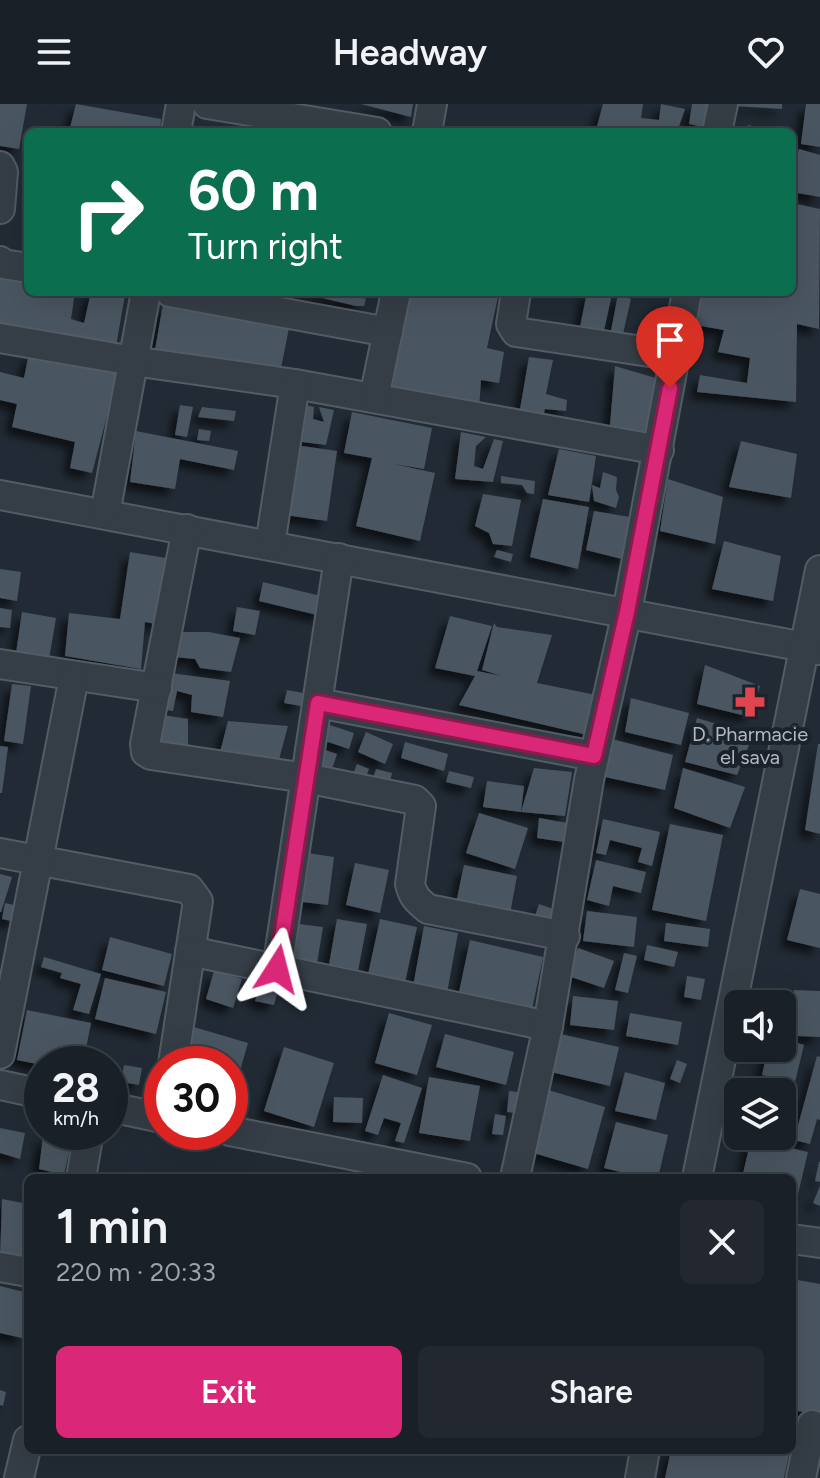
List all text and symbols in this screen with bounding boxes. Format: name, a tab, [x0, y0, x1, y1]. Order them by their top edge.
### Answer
icon: menu	[32, 30, 76, 74]
icon: heart	[744, 30, 788, 74]
text: Headway	[333, 31, 487, 74]
text: 60 m	[188, 157, 319, 224]
icon: right	[56, 160, 160, 264]
text: Turn right	[188, 225, 343, 268]
pin	[636, 306, 704, 388]
icon: arrive	[648, 318, 692, 362]
pharmacy icon: D. Pharmacie el sava	[733, 685, 767, 719]
place label: D. Pharmacie el sava	[692, 722, 808, 769]
position arrow	[235, 927, 319, 1011]
map controls	[724, 990, 796, 1150]
button: sound	[724, 990, 796, 1062]
speed limit sign: 30	[144, 1046, 248, 1150]
text: 28	[52, 1064, 100, 1112]
button: layers	[724, 1078, 796, 1150]
text: km/h	[53, 1106, 99, 1130]
text: 1 min	[56, 1197, 168, 1255]
button: close	[680, 1200, 764, 1284]
text: 220 m · 20:33	[56, 1256, 216, 1288]
button: Exit	[56, 1346, 402, 1438]
button: Share	[418, 1346, 764, 1438]

